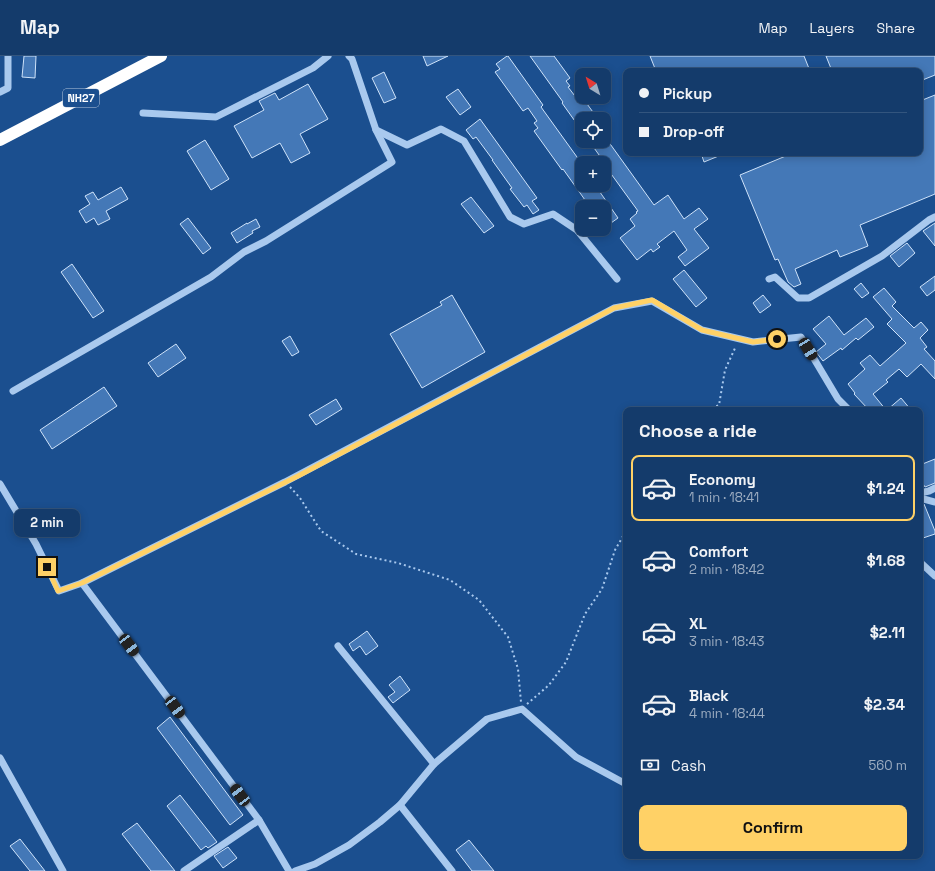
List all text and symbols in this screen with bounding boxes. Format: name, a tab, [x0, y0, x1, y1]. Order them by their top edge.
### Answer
text: Map	[20, 15, 60, 40]
text: Map	[758, 19, 788, 37]
text: Layers	[810, 19, 854, 37]
text: Share	[876, 19, 915, 37]
north arrow	[575, 68, 611, 104]
map controls	[575, 68, 611, 236]
text: Pickup	[663, 84, 712, 103]
road number: NH27	[63, 89, 99, 107]
button: locate	[575, 112, 611, 148]
text: Drop-off	[663, 122, 724, 141]
button: +	[575, 156, 611, 192]
button: −	[575, 200, 611, 236]
route start	[768, 330, 786, 348]
car	[797, 336, 819, 362]
text: Choose a ride	[639, 419, 757, 442]
icon: car	[641, 470, 677, 506]
text: Economy	[689, 470, 756, 489]
text: $1.24	[866, 479, 905, 498]
text: 1 min · 18:41	[689, 489, 759, 506]
callout: 2 min	[14, 509, 80, 537]
text: 2 min	[30, 514, 64, 531]
icon: car	[641, 542, 677, 578]
text: Comfort	[689, 542, 749, 561]
text: $1.68	[867, 551, 905, 570]
route end	[38, 558, 56, 576]
text: 2 min · 18:42	[689, 561, 764, 578]
icon: car	[641, 614, 677, 650]
text: XL	[689, 614, 707, 633]
text: $2.11	[870, 623, 905, 642]
car	[117, 632, 141, 658]
text: 3 min · 18:43	[689, 633, 764, 650]
icon: car	[641, 686, 677, 722]
text: Black	[689, 686, 729, 705]
car	[163, 694, 187, 720]
text: $2.34	[864, 695, 905, 714]
text: 4 min · 18:44	[689, 705, 765, 722]
icon: cash	[639, 754, 661, 776]
text: Cash	[671, 756, 706, 775]
text: 560 m	[868, 757, 907, 774]
car	[228, 782, 252, 808]
button: Confirm	[639, 805, 907, 851]

